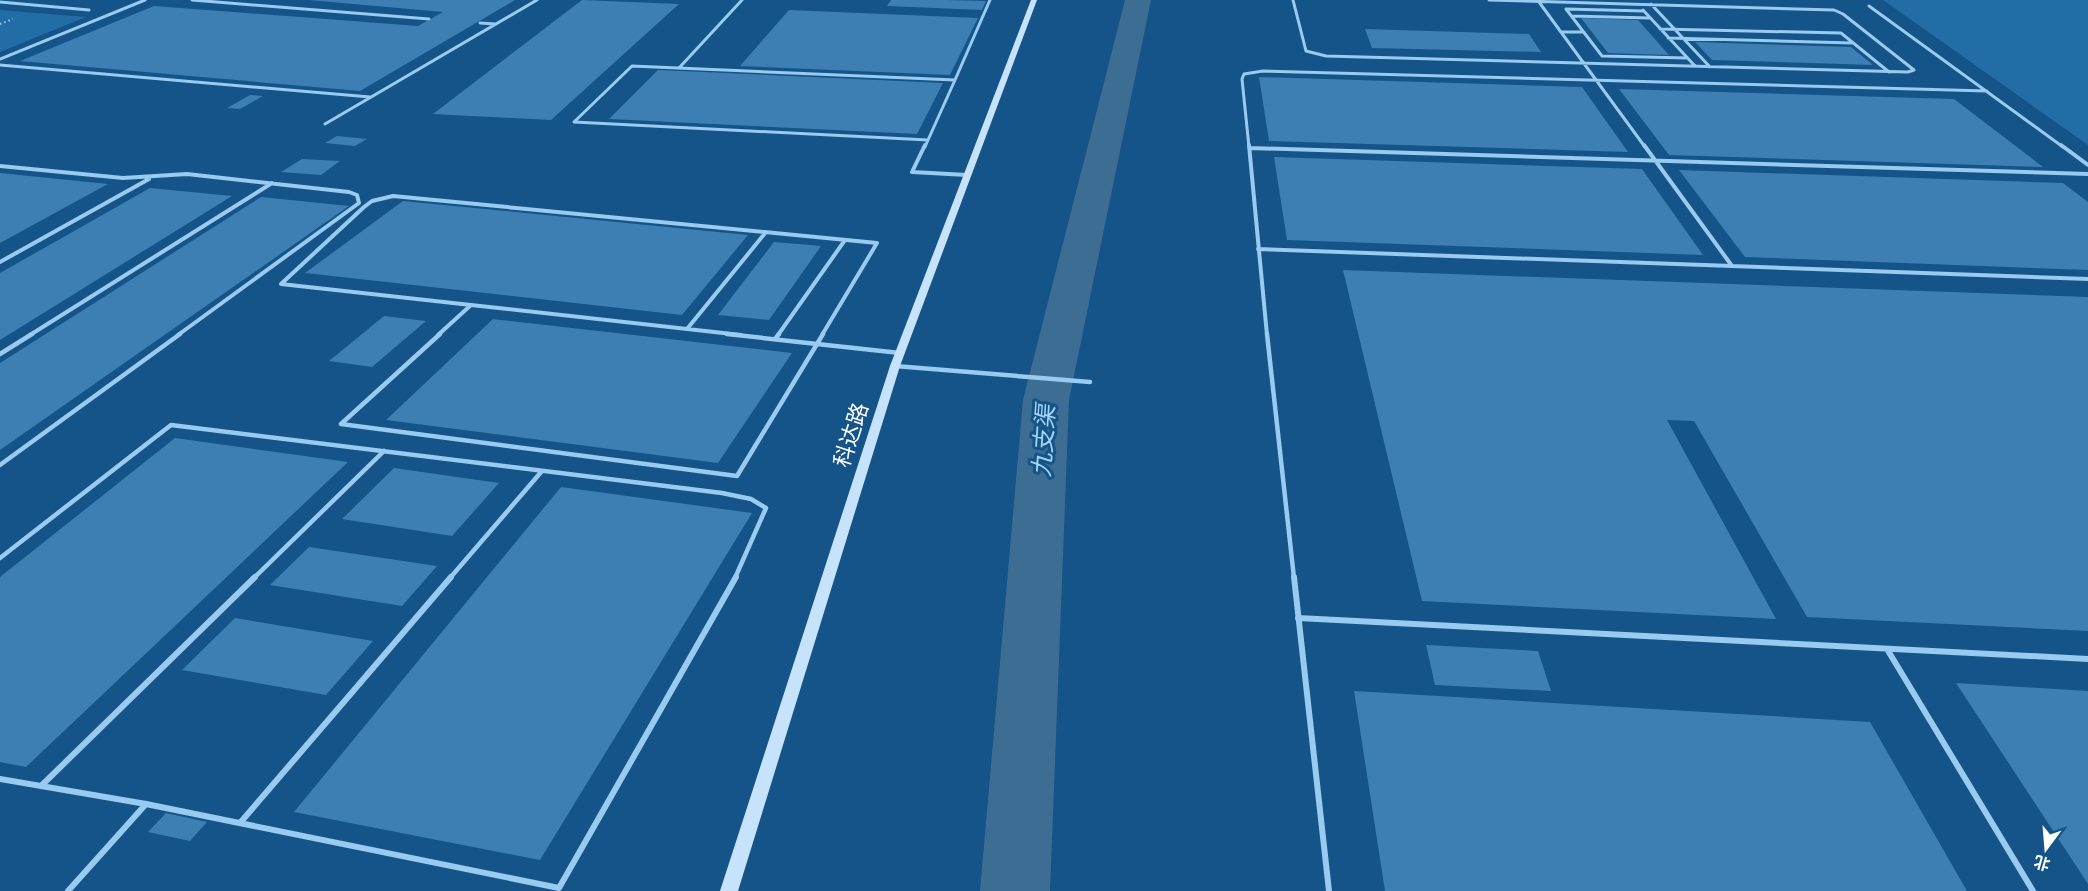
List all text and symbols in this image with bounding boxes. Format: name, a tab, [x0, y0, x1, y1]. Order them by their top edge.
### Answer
street label: 科达路	[828, 399, 874, 471]
water label: 九支渠	[1027, 401, 1062, 478]
north arrow	[2016, 819, 2076, 879]
text: 北	[2032, 851, 2053, 874]

